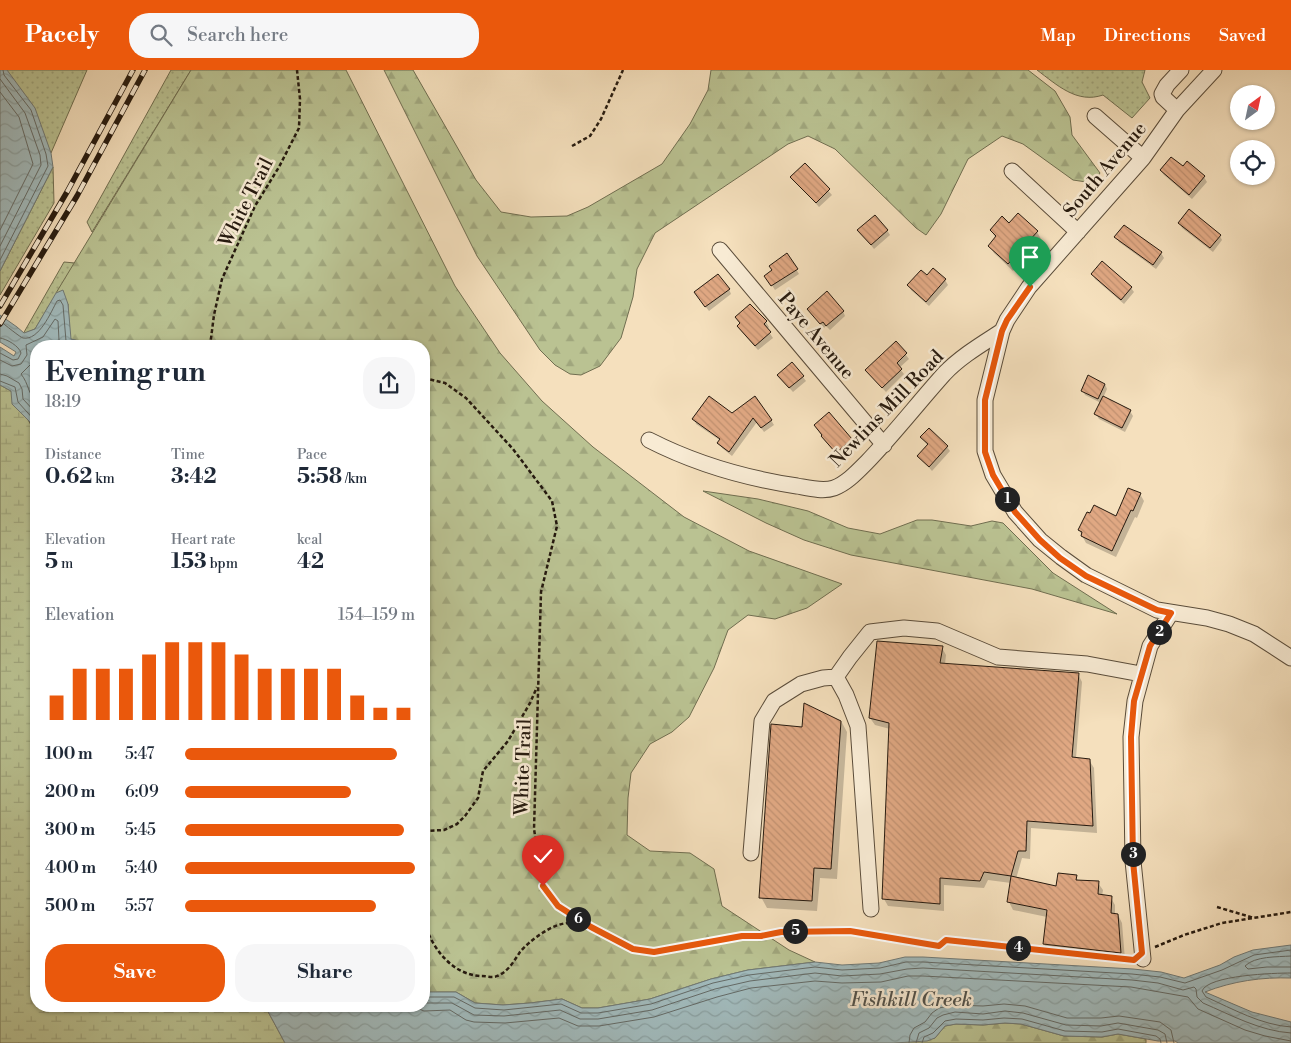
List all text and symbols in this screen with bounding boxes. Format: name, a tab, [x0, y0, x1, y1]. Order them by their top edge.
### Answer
search box	[129, 13, 479, 58]
text: Pacely	[25, 20, 99, 50]
icon: search	[147, 21, 175, 49]
text: Search here	[187, 23, 288, 47]
text: Map	[1040, 24, 1076, 47]
text: Directions	[1104, 24, 1191, 47]
text: Saved	[1219, 24, 1266, 47]
north arrow	[1230, 85, 1275, 130]
map controls	[1230, 85, 1275, 185]
street label: South Avenue	[1058, 117, 1152, 222]
button: locate	[1230, 140, 1275, 185]
street label: White Trail	[213, 154, 279, 252]
pin	[1009, 236, 1051, 287]
icon: arrive	[1016, 243, 1044, 271]
street label: Paye Avenue	[773, 287, 860, 384]
street label: Newlins Mill Road	[825, 345, 949, 473]
text: Evening run	[45, 355, 206, 390]
button: share	[363, 357, 415, 409]
text: 18:19	[45, 392, 81, 412]
text: Distance	[45, 446, 102, 464]
text: Time	[171, 446, 205, 464]
text: Pace	[297, 446, 327, 464]
text: 0.62	[45, 464, 92, 490]
text: 3:42	[171, 464, 217, 490]
text: 5:58	[297, 464, 342, 490]
text: km	[92, 470, 115, 488]
text: /km	[342, 470, 367, 488]
pin: 1	[994, 486, 1020, 512]
text: 1	[1004, 490, 1011, 508]
text: Elevation	[45, 531, 106, 549]
text: Heart rate	[171, 531, 236, 549]
text: kcal	[297, 531, 322, 549]
text: 5	[45, 549, 58, 575]
text: 153	[171, 549, 207, 575]
text: 42	[297, 549, 324, 575]
text: m	[58, 555, 73, 573]
text: bpm	[207, 555, 238, 573]
text: Elevation	[45, 605, 114, 625]
text: 154–159 m	[338, 605, 415, 625]
pin: 2	[1146, 620, 1172, 644]
text: 2	[1155, 623, 1164, 641]
street label: White Trail	[509, 718, 537, 817]
text: 100 m	[45, 744, 93, 764]
text: 5:47	[125, 744, 154, 764]
text: 200 m	[45, 782, 95, 802]
text: 6:09	[125, 782, 159, 802]
text: 300 m	[45, 820, 95, 840]
text: 5:45	[125, 820, 156, 840]
pin	[522, 835, 564, 886]
icon: check	[529, 842, 557, 870]
pin: 3	[1120, 842, 1146, 866]
text: 3	[1129, 845, 1138, 863]
text: 400 m	[45, 858, 96, 878]
text: 5:40	[125, 858, 158, 878]
text: 500 m	[45, 896, 95, 916]
text: 5:57	[125, 896, 154, 916]
pin: 6	[566, 906, 590, 932]
text: 6	[574, 910, 583, 928]
pin: 5	[782, 918, 808, 944]
text: 5	[791, 922, 800, 940]
pin: 4	[1006, 936, 1030, 960]
text: 4	[1014, 939, 1023, 957]
button: Save	[45, 944, 225, 1002]
button: Share	[235, 944, 415, 1002]
water label: Fishkill Creek	[850, 988, 972, 1013]

